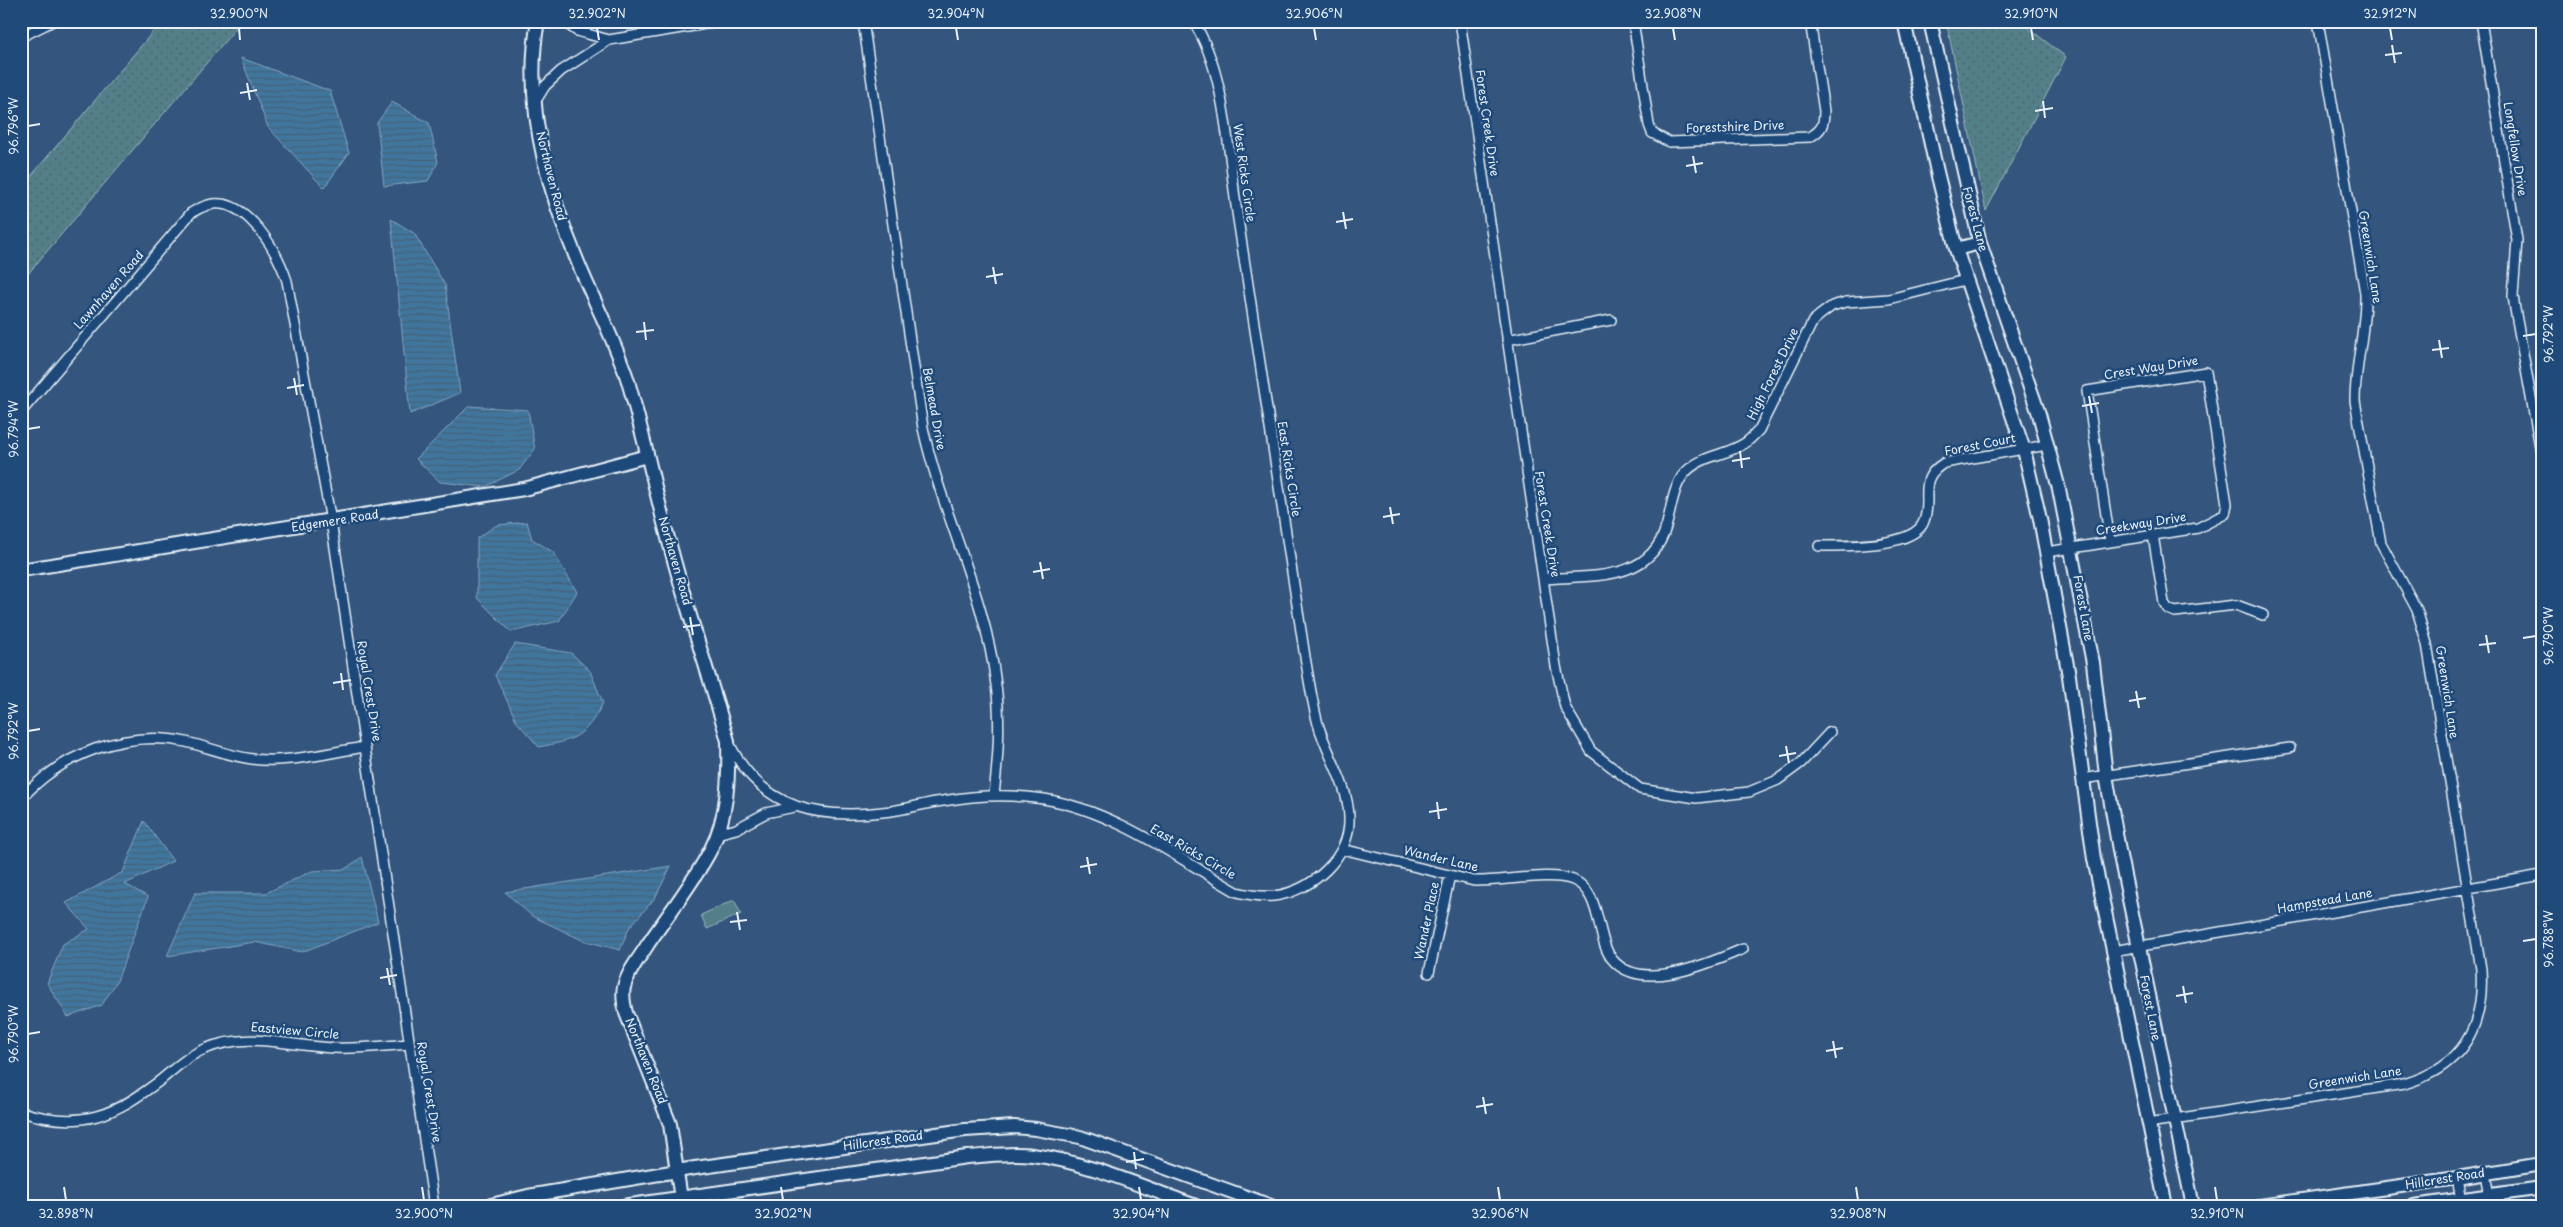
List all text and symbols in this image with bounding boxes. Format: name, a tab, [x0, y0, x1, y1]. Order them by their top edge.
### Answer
text: 32.900°N	[210, 4, 268, 22]
text: 32.902°N	[568, 4, 626, 22]
text: 32.904°N	[927, 4, 985, 22]
text: 32.906°N	[1285, 4, 1343, 22]
text: 32.908°N	[1644, 4, 1702, 22]
text: 32.910°N	[2004, 4, 2058, 22]
text: 32.912°N	[2363, 4, 2417, 22]
street label: Forest Creek Drive	[1472, 68, 1504, 177]
text: 96.796°W	[4, 96, 22, 155]
street label: Longfellow Drive	[2500, 100, 2532, 198]
street label: Forestshire Drive	[1686, 115, 1784, 137]
street label: West Ricks Circle	[1229, 122, 1261, 224]
street label: Northaven Road	[532, 129, 572, 222]
street label: Forest Lane	[1959, 184, 1993, 254]
street label: Greenwich Lane	[2355, 209, 2387, 305]
street label: Lawnhaven Road	[69, 246, 147, 333]
text: 96.792°W	[2539, 304, 2557, 363]
street label: High Forest Drive	[1742, 324, 1802, 423]
street label: Crest Way Drive	[2102, 351, 2199, 383]
street label: Belmead Drive	[919, 366, 951, 452]
text: 96.794°W	[4, 400, 22, 458]
street label: East Ricks Circle	[1274, 420, 1306, 518]
street label: Forest Court	[1943, 428, 2017, 460]
street label: Forest Creek Drive	[1531, 469, 1565, 578]
street label: Edgemere Road	[290, 504, 380, 536]
street label: Creekway Drive	[2094, 507, 2187, 539]
street label: Northaven Road	[655, 514, 697, 607]
street label: Forest Lane	[2069, 573, 2099, 643]
text: 96.790°W	[2539, 606, 2557, 665]
street label: Royal Crest Drive	[353, 639, 387, 743]
street label: Greenwich Lane	[2432, 644, 2464, 740]
text: 96.792°W	[4, 701, 22, 760]
street label: East Ricks Circle	[1147, 819, 1240, 883]
street label: Wander Lane	[1402, 841, 1481, 875]
street label: Wander Place	[1409, 880, 1443, 961]
street label: Hampstead Lane	[2276, 883, 2374, 917]
text: 96.788°W	[2539, 910, 2557, 968]
street label: Forest Lane	[2136, 973, 2166, 1043]
text: 96.790°W	[4, 1004, 22, 1063]
street label: Northaven Road	[621, 1015, 672, 1107]
street label: Eastview Circle	[250, 1017, 340, 1043]
street label: Royal Crest Drive	[413, 1040, 447, 1144]
street label: Greenwich Lane	[2307, 1061, 2403, 1093]
street label: Hillcrest Road	[842, 1125, 924, 1155]
street label: Hillcrest Road	[2404, 1163, 2486, 1193]
text: 32.898°N	[38, 1204, 94, 1222]
text: 32.900°N	[395, 1204, 453, 1222]
text: 32.902°N	[754, 1204, 812, 1222]
text: 32.904°N	[1112, 1204, 1170, 1222]
text: 32.906°N	[1471, 1204, 1529, 1222]
text: 32.908°N	[1829, 1204, 1887, 1222]
text: 32.910°N	[2190, 1204, 2244, 1222]

